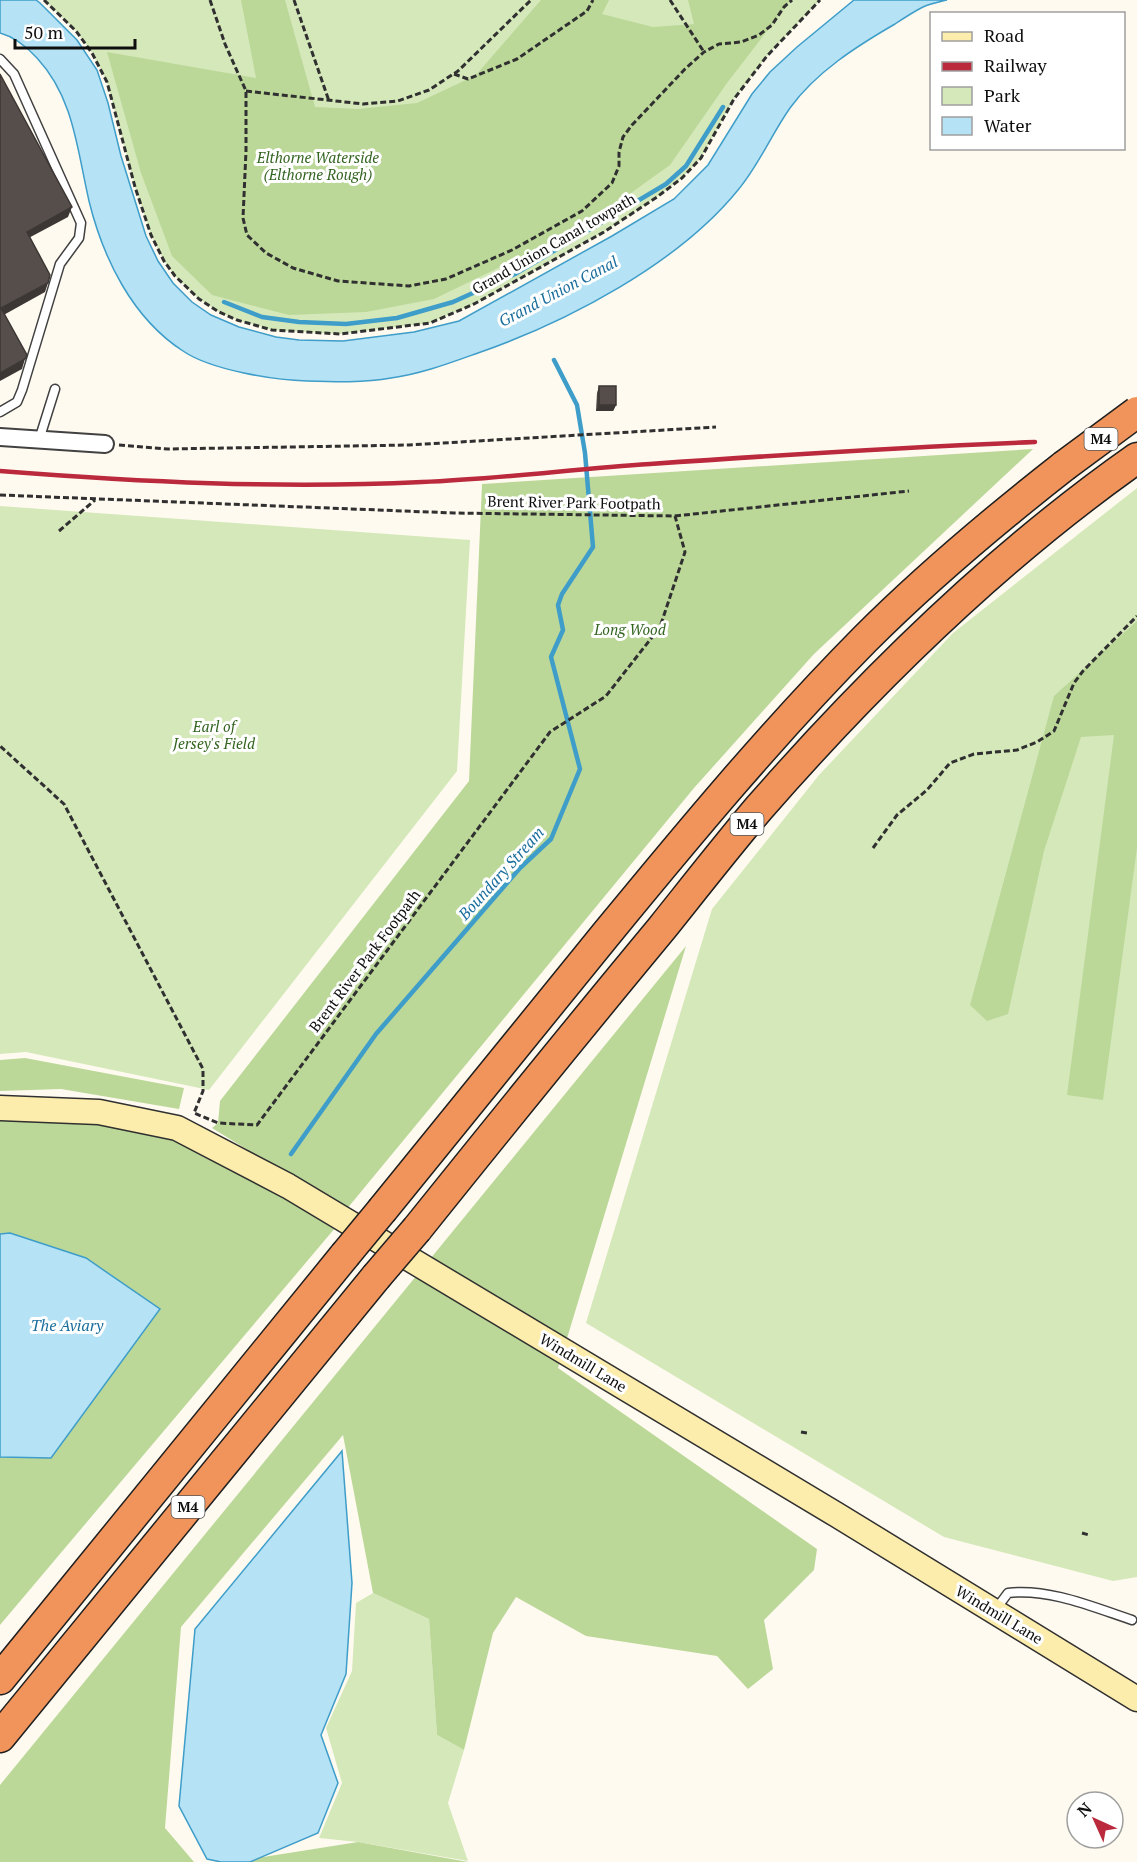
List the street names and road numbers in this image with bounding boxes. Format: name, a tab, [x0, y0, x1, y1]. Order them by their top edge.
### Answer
street label: Grand Union Canal towpath	[469, 190, 639, 298]
road number: M4	[1084, 428, 1118, 450]
street label: Brent River Park Footpath	[487, 490, 661, 514]
road number: M4	[730, 813, 764, 835]
street label: Brent River Park Footpath	[304, 885, 424, 1036]
street label: Windmill Lane	[536, 1328, 631, 1396]
road number: M4	[172, 1496, 204, 1518]
street label: Windmill Lane	[952, 1580, 1047, 1648]

